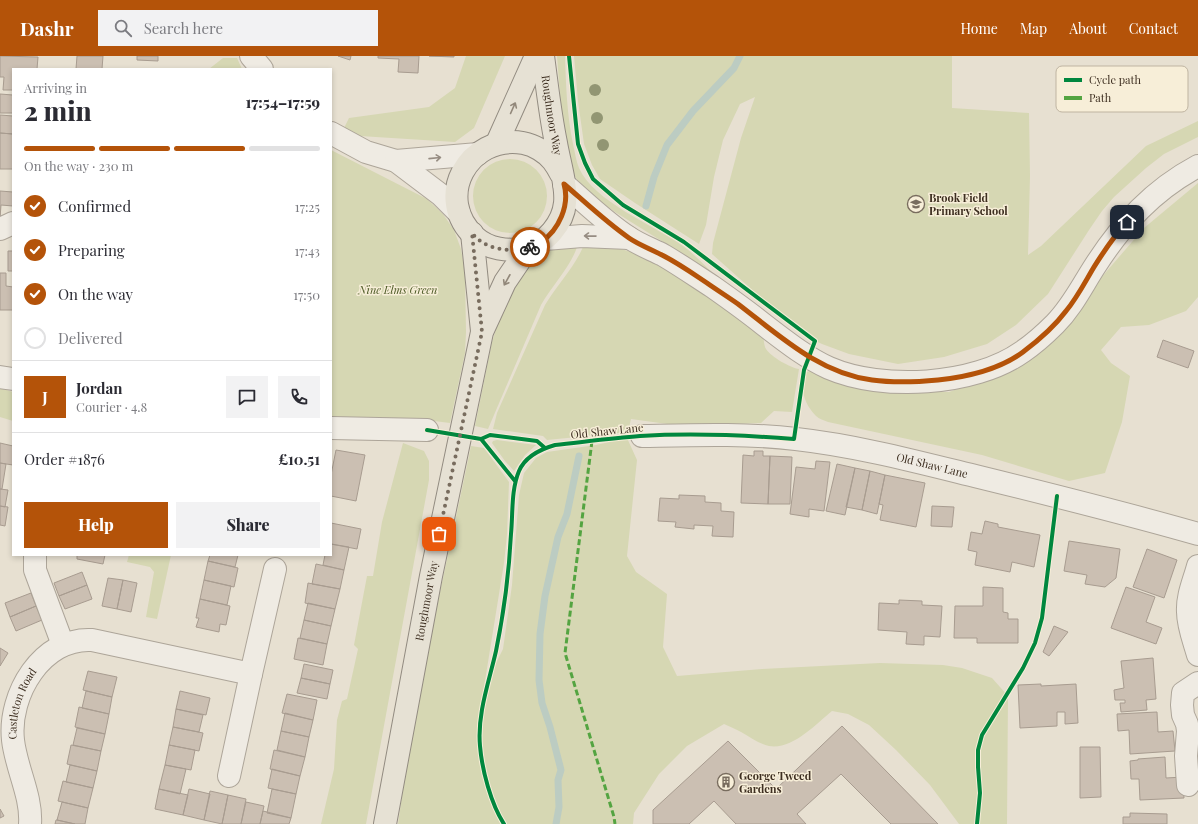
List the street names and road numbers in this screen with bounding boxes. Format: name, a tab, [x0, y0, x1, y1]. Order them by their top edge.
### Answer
street label: Roughmoor Way	[539, 74, 566, 157]
street label: Old Shaw Lane	[570, 419, 644, 442]
street label: Old Shaw Lane	[895, 449, 970, 481]
street label: Roughmoor Way	[411, 559, 441, 642]
street label: Castleton Road	[4, 664, 40, 740]

